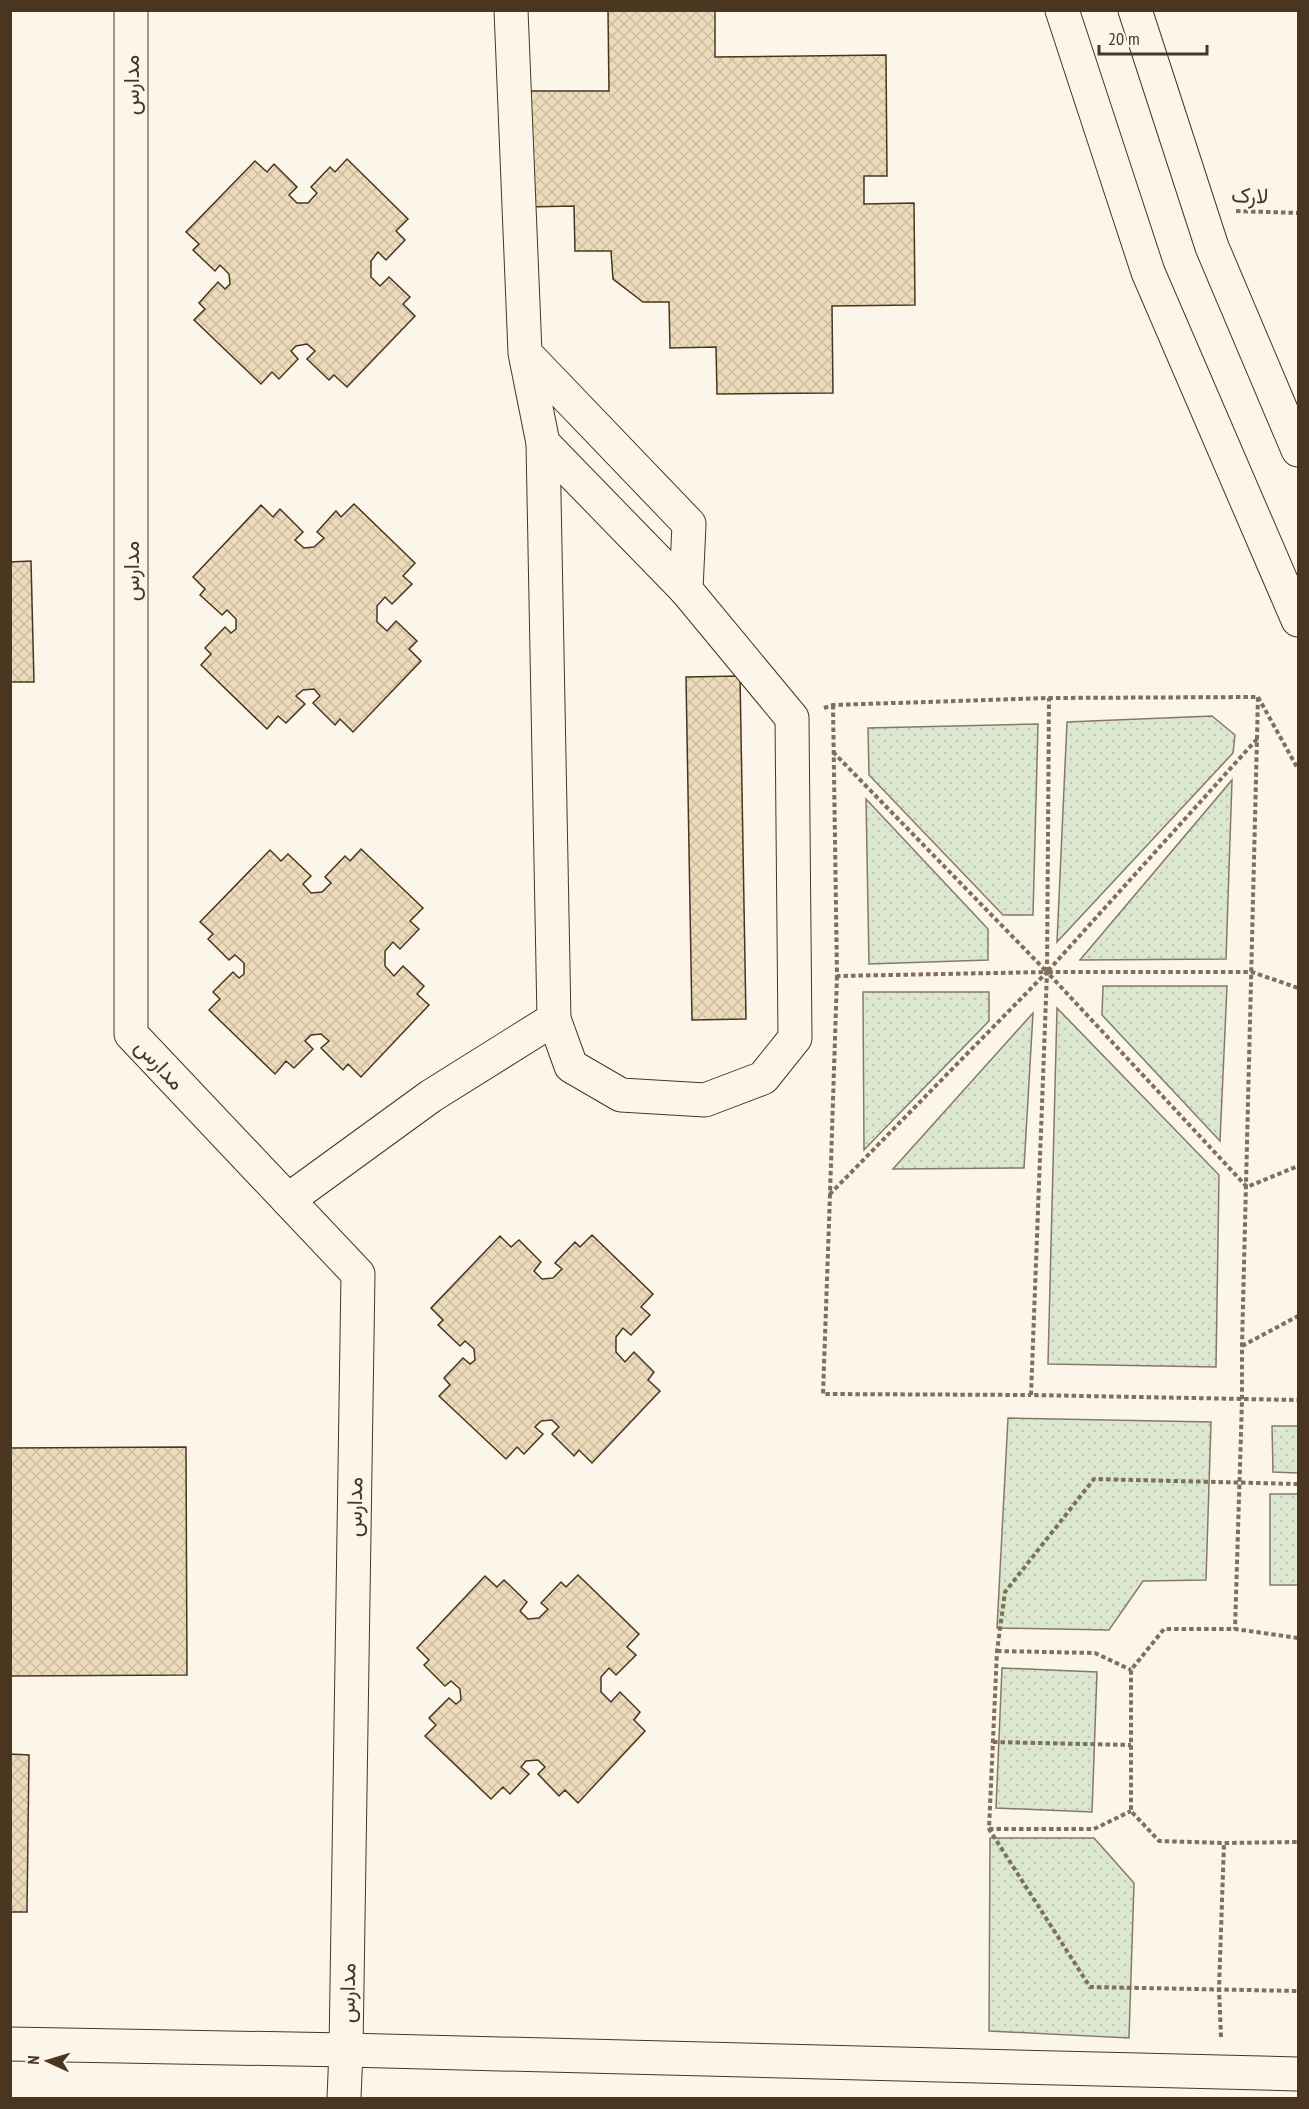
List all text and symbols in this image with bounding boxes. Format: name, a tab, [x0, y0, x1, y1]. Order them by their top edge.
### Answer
scale bar	[1099, 18, 1207, 56]
text: 20 m	[1108, 27, 1140, 50]
street label: مدارس	[117, 55, 145, 115]
street label: لارک	[1231, 180, 1269, 210]
street label: مدارس	[117, 541, 145, 601]
street label: مدارس	[129, 1032, 191, 1096]
street label: مدارس	[339, 1477, 369, 1537]
street label: مدارس	[332, 1963, 362, 2023]
north arrow	[18, 2031, 78, 2091]
text: N	[23, 2055, 43, 2065]

